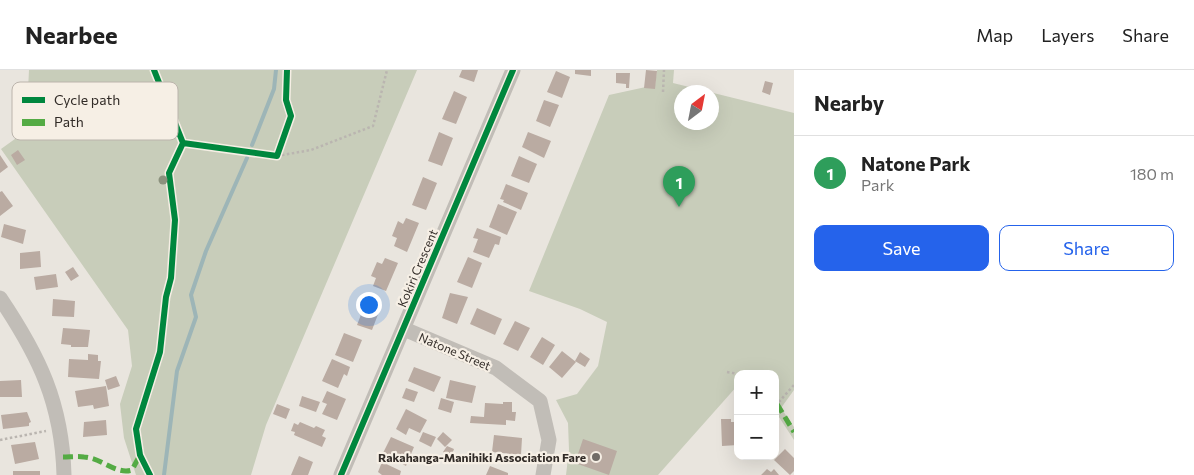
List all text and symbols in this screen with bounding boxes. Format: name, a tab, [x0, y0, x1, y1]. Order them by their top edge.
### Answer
text: Nearbee	[25, 20, 118, 49]
text: Map	[976, 24, 1013, 46]
text: Layers	[1041, 24, 1094, 46]
text: Share	[1122, 24, 1169, 46]
legend	[12, 82, 178, 140]
north arrow	[674, 85, 719, 130]
text: Nearby	[814, 90, 884, 115]
text: Cycle path	[54, 91, 120, 108]
text: Path	[54, 113, 84, 130]
text: Natone Park	[861, 152, 970, 175]
text: 1	[826, 164, 834, 183]
text: 180 m	[1130, 164, 1174, 183]
pin: 1	[663, 166, 695, 207]
text: Park	[861, 175, 894, 194]
button: Save	[814, 225, 989, 271]
button: Share	[999, 225, 1174, 271]
street label: Kokiri Crescent	[394, 227, 440, 309]
your location	[356, 292, 382, 318]
street label: Natone Street	[417, 330, 493, 372]
map controls	[734, 370, 779, 460]
button: +	[734, 370, 779, 415]
button: −	[734, 415, 779, 460]
place label: Rakahanga-Manihiki Association Fare	[378, 450, 586, 464]
marker: Rakahanga-Manihiki Association Fare	[590, 451, 602, 463]

